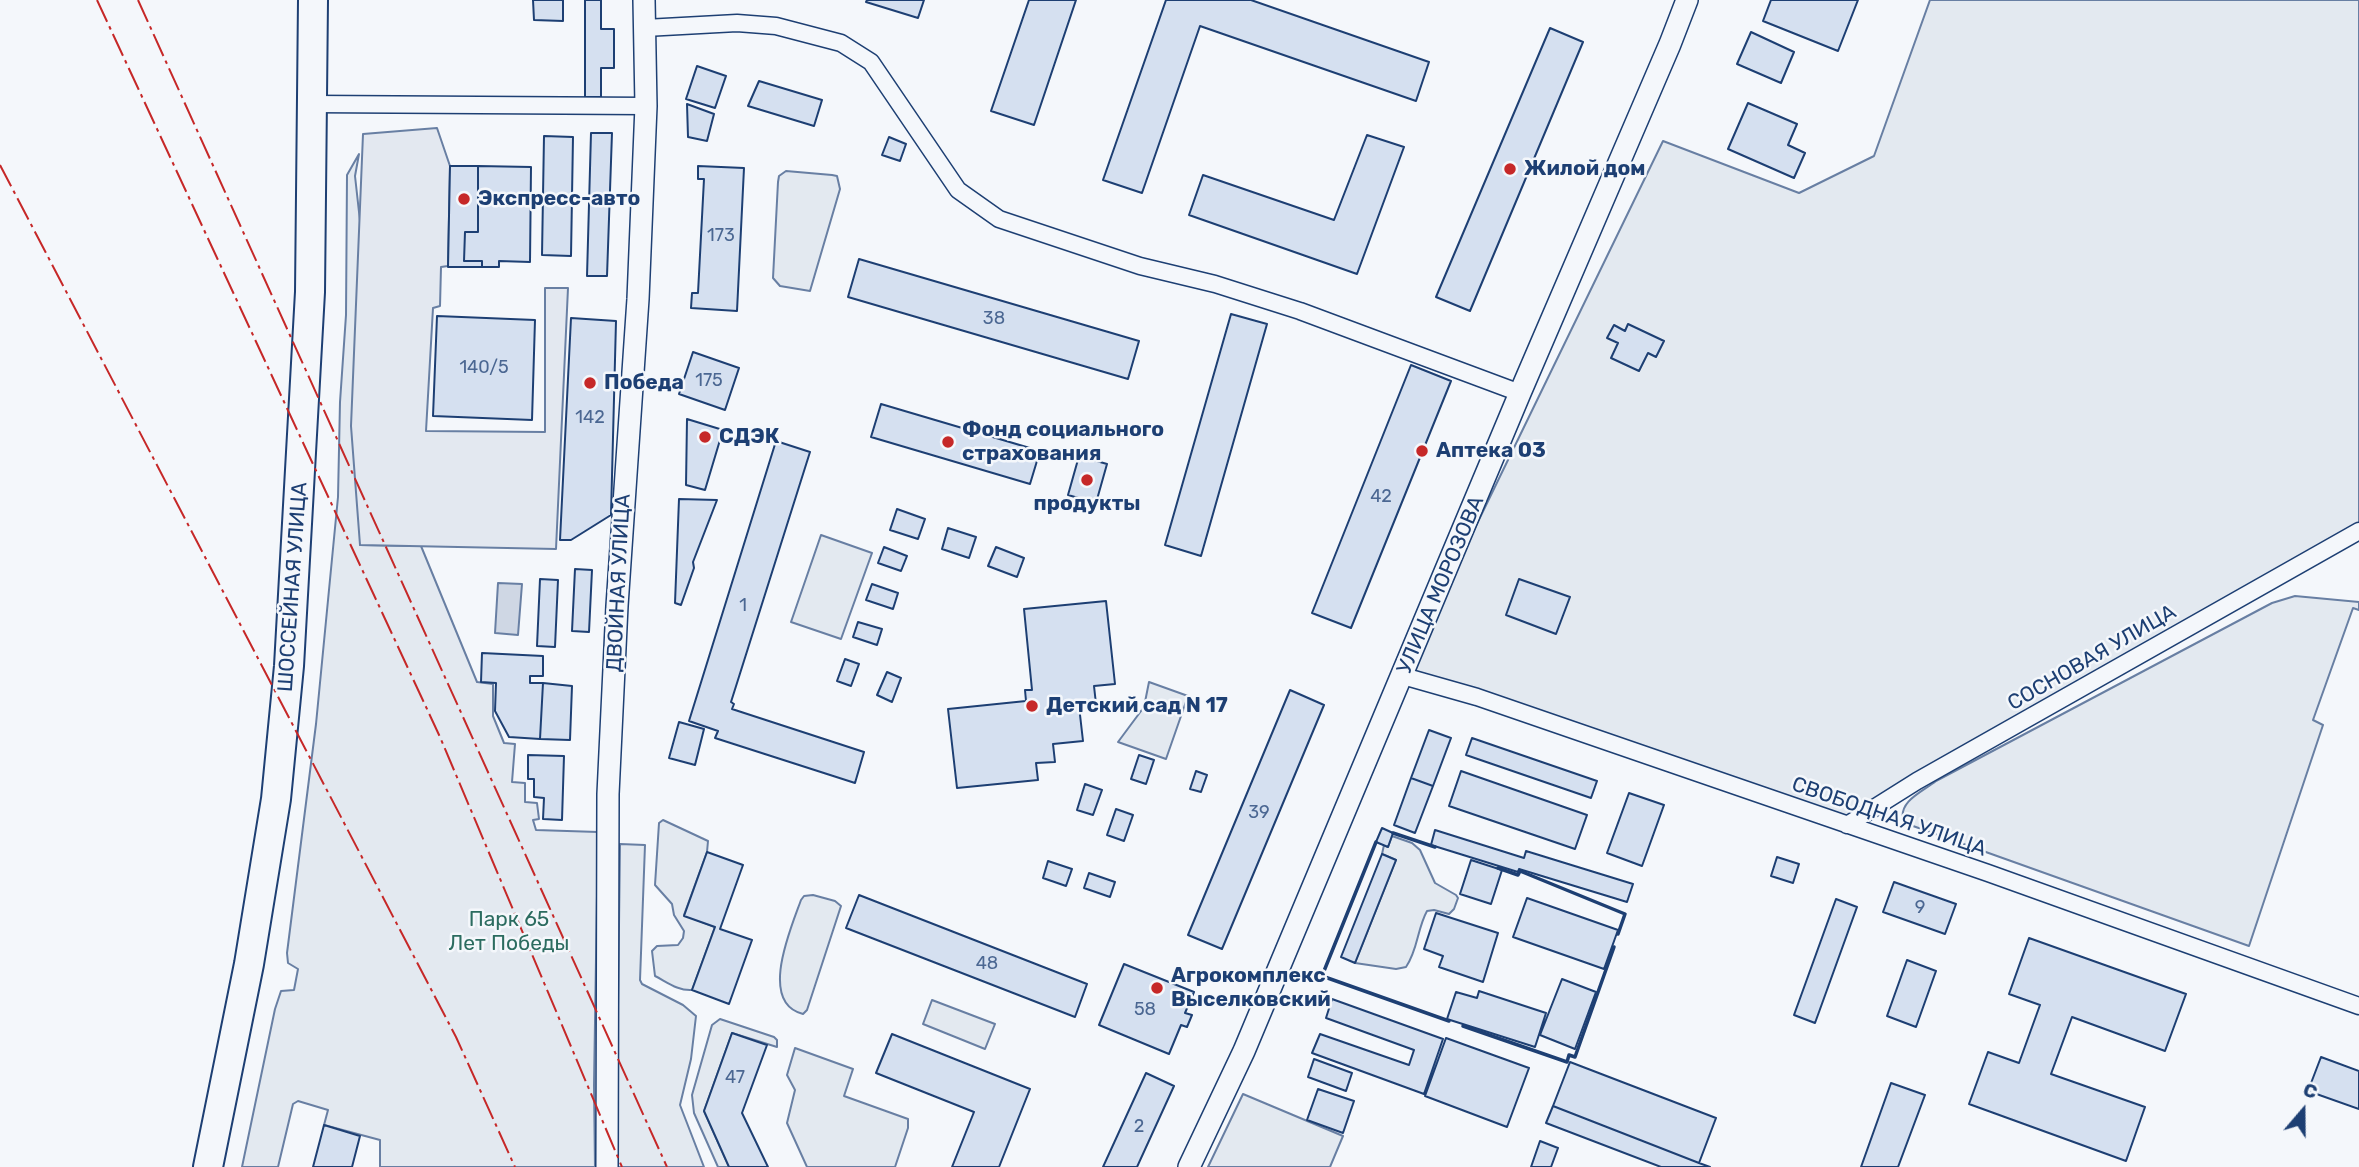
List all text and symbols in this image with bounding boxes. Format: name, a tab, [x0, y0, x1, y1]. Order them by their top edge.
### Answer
place label: Жилой дом	[1524, 156, 1645, 182]
marker: Жилой дом	[1502, 161, 1518, 177]
place label: Экспресс-авто	[478, 186, 640, 212]
marker: Экспресс-авто	[456, 191, 472, 207]
house number: 173	[707, 225, 735, 247]
house number: 38	[983, 308, 1005, 330]
house number: 140/5	[459, 357, 509, 379]
place label: Победа	[604, 370, 684, 396]
house number: 175	[695, 370, 723, 392]
marker: Победа	[582, 375, 598, 391]
house number: 142	[575, 407, 605, 429]
place label: Фонд социального страхования	[962, 417, 1164, 467]
place label: СДЭК	[719, 424, 779, 450]
marker: СДЭК	[697, 429, 713, 445]
marker: Фонд социального страхования	[940, 434, 956, 450]
place label: Аптека 03	[1436, 438, 1546, 464]
marker: Аптека 03	[1414, 443, 1430, 459]
marker: продукты	[1079, 472, 1095, 488]
street label: ШОССЕЙНАЯ УЛИЦА	[273, 481, 313, 693]
house number: 42	[1370, 486, 1392, 508]
place label: продукты	[1033, 491, 1141, 517]
street label: УЛИЦА МОРОЗОВА	[1392, 492, 1490, 678]
street label: ДВОЙНАЯ УЛИЦА	[602, 493, 636, 673]
house number: 1	[739, 595, 747, 617]
street label: СОСНОВАЯ УЛИЦА	[2003, 600, 2181, 716]
place label: Детский сад N 17	[1046, 693, 1228, 719]
marker: Детский сад N 17	[1024, 698, 1040, 714]
street label: СВОБОДНАЯ УЛИЦА	[1788, 772, 1990, 862]
house number: 39	[1248, 802, 1270, 824]
house number: 9	[1915, 897, 1925, 919]
park label: Парк 65 Лет Победы	[449, 907, 569, 957]
house number: 48	[976, 953, 998, 975]
place label: Агрокомплекс Выселковский	[1171, 963, 1331, 1013]
marker: Агрокомплекс Выселковский	[1149, 980, 1165, 996]
house number: 58	[1134, 999, 1156, 1021]
house number: 47	[725, 1067, 745, 1089]
north arrow	[2268, 1076, 2338, 1146]
text: С	[2300, 1078, 2321, 1104]
house number: 2	[1134, 1116, 1144, 1138]

